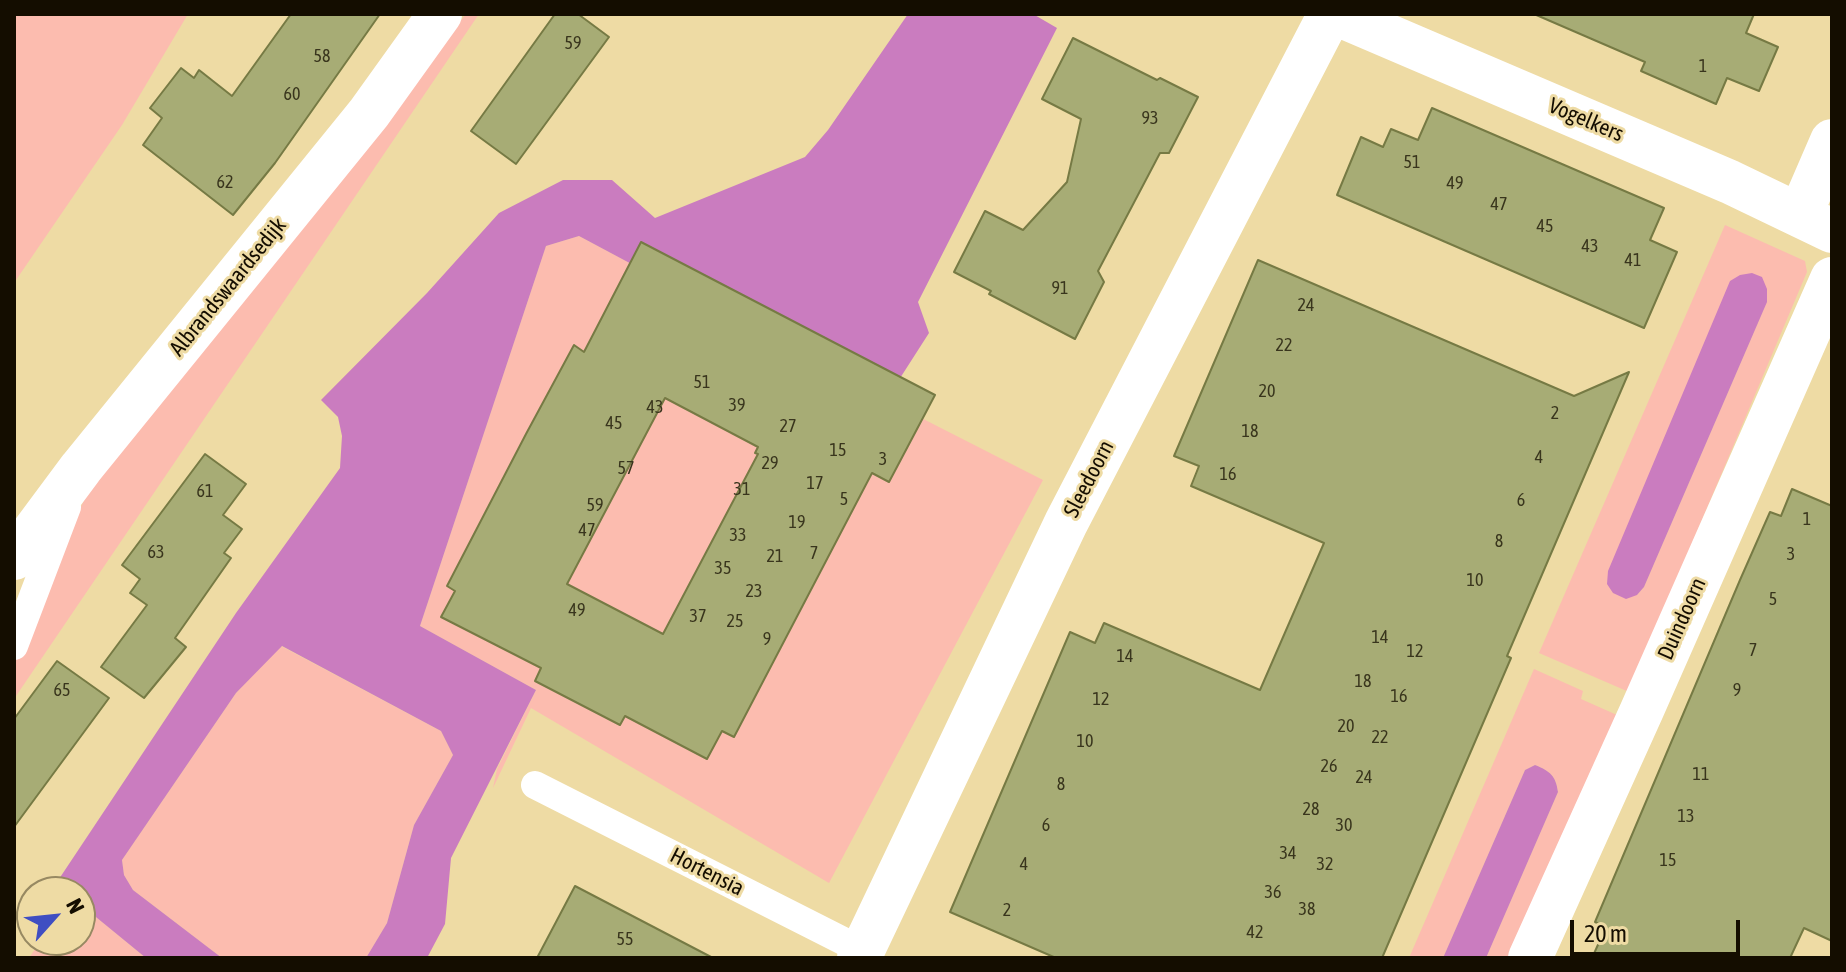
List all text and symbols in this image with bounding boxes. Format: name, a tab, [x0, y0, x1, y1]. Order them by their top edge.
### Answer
house number: 59	[565, 32, 581, 54]
house number: 58	[314, 45, 330, 67]
house number: 1	[1699, 55, 1707, 77]
house number: 60	[284, 83, 300, 105]
street label: Vogelkers	[1545, 92, 1627, 148]
house number: 93	[1142, 107, 1158, 129]
house number: 51	[1404, 151, 1420, 173]
house number: 62	[217, 171, 233, 193]
house number: 49	[1447, 172, 1463, 194]
house number: 47	[1491, 193, 1507, 215]
street label: Albrandswaardsedijk	[164, 213, 292, 361]
house number: 45	[1537, 215, 1553, 237]
house number: 43	[1582, 235, 1598, 257]
house number: 41	[1625, 249, 1641, 271]
house number: 91	[1052, 277, 1068, 299]
house number: 24	[1298, 294, 1314, 316]
house number: 22	[1276, 334, 1292, 356]
house number: 51	[694, 371, 710, 393]
house number: 20	[1259, 380, 1275, 402]
house number: 39	[729, 394, 745, 416]
house number: 43	[647, 396, 663, 418]
house number: 2	[1551, 402, 1559, 424]
house number: 45	[606, 412, 622, 434]
house number: 27	[780, 415, 796, 437]
house number: 18	[1242, 420, 1258, 442]
street label: Sleedoorn	[1058, 436, 1120, 522]
house number: 15	[830, 439, 846, 461]
house number: 4	[1535, 446, 1543, 468]
house number: 3	[879, 448, 887, 470]
house number: 29	[762, 452, 778, 474]
house number: 57	[618, 457, 634, 479]
house number: 16	[1220, 463, 1236, 485]
house number: 17	[807, 472, 823, 494]
house number: 31	[734, 478, 750, 500]
house number: 61	[197, 480, 213, 502]
house number: 5	[840, 488, 848, 510]
house number: 6	[1517, 489, 1525, 511]
house number: 59	[587, 494, 603, 516]
house number: 1	[1803, 508, 1811, 530]
house number: 19	[789, 511, 805, 533]
house number: 47	[579, 519, 595, 541]
house number: 33	[730, 524, 746, 546]
house number: 8	[1495, 530, 1503, 552]
house number: 63	[148, 541, 164, 563]
house number: 7	[810, 542, 818, 564]
house number: 3	[1787, 543, 1795, 565]
house number: 21	[767, 545, 783, 567]
house number: 35	[715, 557, 731, 579]
house number: 10	[1467, 569, 1483, 591]
street label: Duindoorn	[1652, 574, 1712, 664]
house number: 23	[746, 580, 762, 602]
house number: 5	[1769, 588, 1777, 610]
house number: 49	[569, 599, 585, 621]
house number: 37	[690, 605, 706, 627]
house number: 25	[727, 610, 743, 632]
house number: 14	[1372, 626, 1388, 648]
house number: 9	[763, 628, 771, 650]
house number: 7	[1749, 639, 1757, 661]
house number: 12	[1407, 640, 1423, 662]
house number: 14	[1117, 645, 1133, 667]
house number: 18	[1355, 670, 1371, 692]
house number: 65	[54, 679, 70, 701]
house number: 9	[1733, 679, 1741, 701]
house number: 16	[1391, 685, 1407, 707]
house number: 12	[1093, 688, 1109, 710]
house number: 20	[1338, 715, 1354, 737]
house number: 22	[1372, 726, 1388, 748]
house number: 10	[1077, 730, 1093, 752]
house number: 26	[1321, 755, 1337, 777]
house number: 11	[1693, 763, 1709, 785]
house number: 24	[1356, 766, 1372, 788]
house number: 8	[1057, 773, 1065, 795]
house number: 28	[1303, 798, 1319, 820]
house number: 13	[1678, 805, 1694, 827]
house number: 6	[1042, 814, 1050, 836]
house number: 30	[1336, 814, 1352, 836]
street label: Hortensia	[666, 842, 748, 902]
house number: 34	[1280, 842, 1296, 864]
house number: 15	[1660, 849, 1676, 871]
house number: 4	[1020, 853, 1028, 875]
house number: 32	[1317, 853, 1333, 875]
north arrow	[16, 876, 96, 956]
house number: 36	[1265, 881, 1281, 903]
text: N	[61, 894, 90, 918]
house number: 38	[1299, 898, 1315, 920]
house number: 2	[1003, 899, 1011, 921]
scale bar	[1574, 904, 1744, 954]
text: 20 m	[1584, 920, 1627, 947]
house number: 42	[1247, 921, 1263, 943]
house number: 55	[617, 928, 633, 950]

